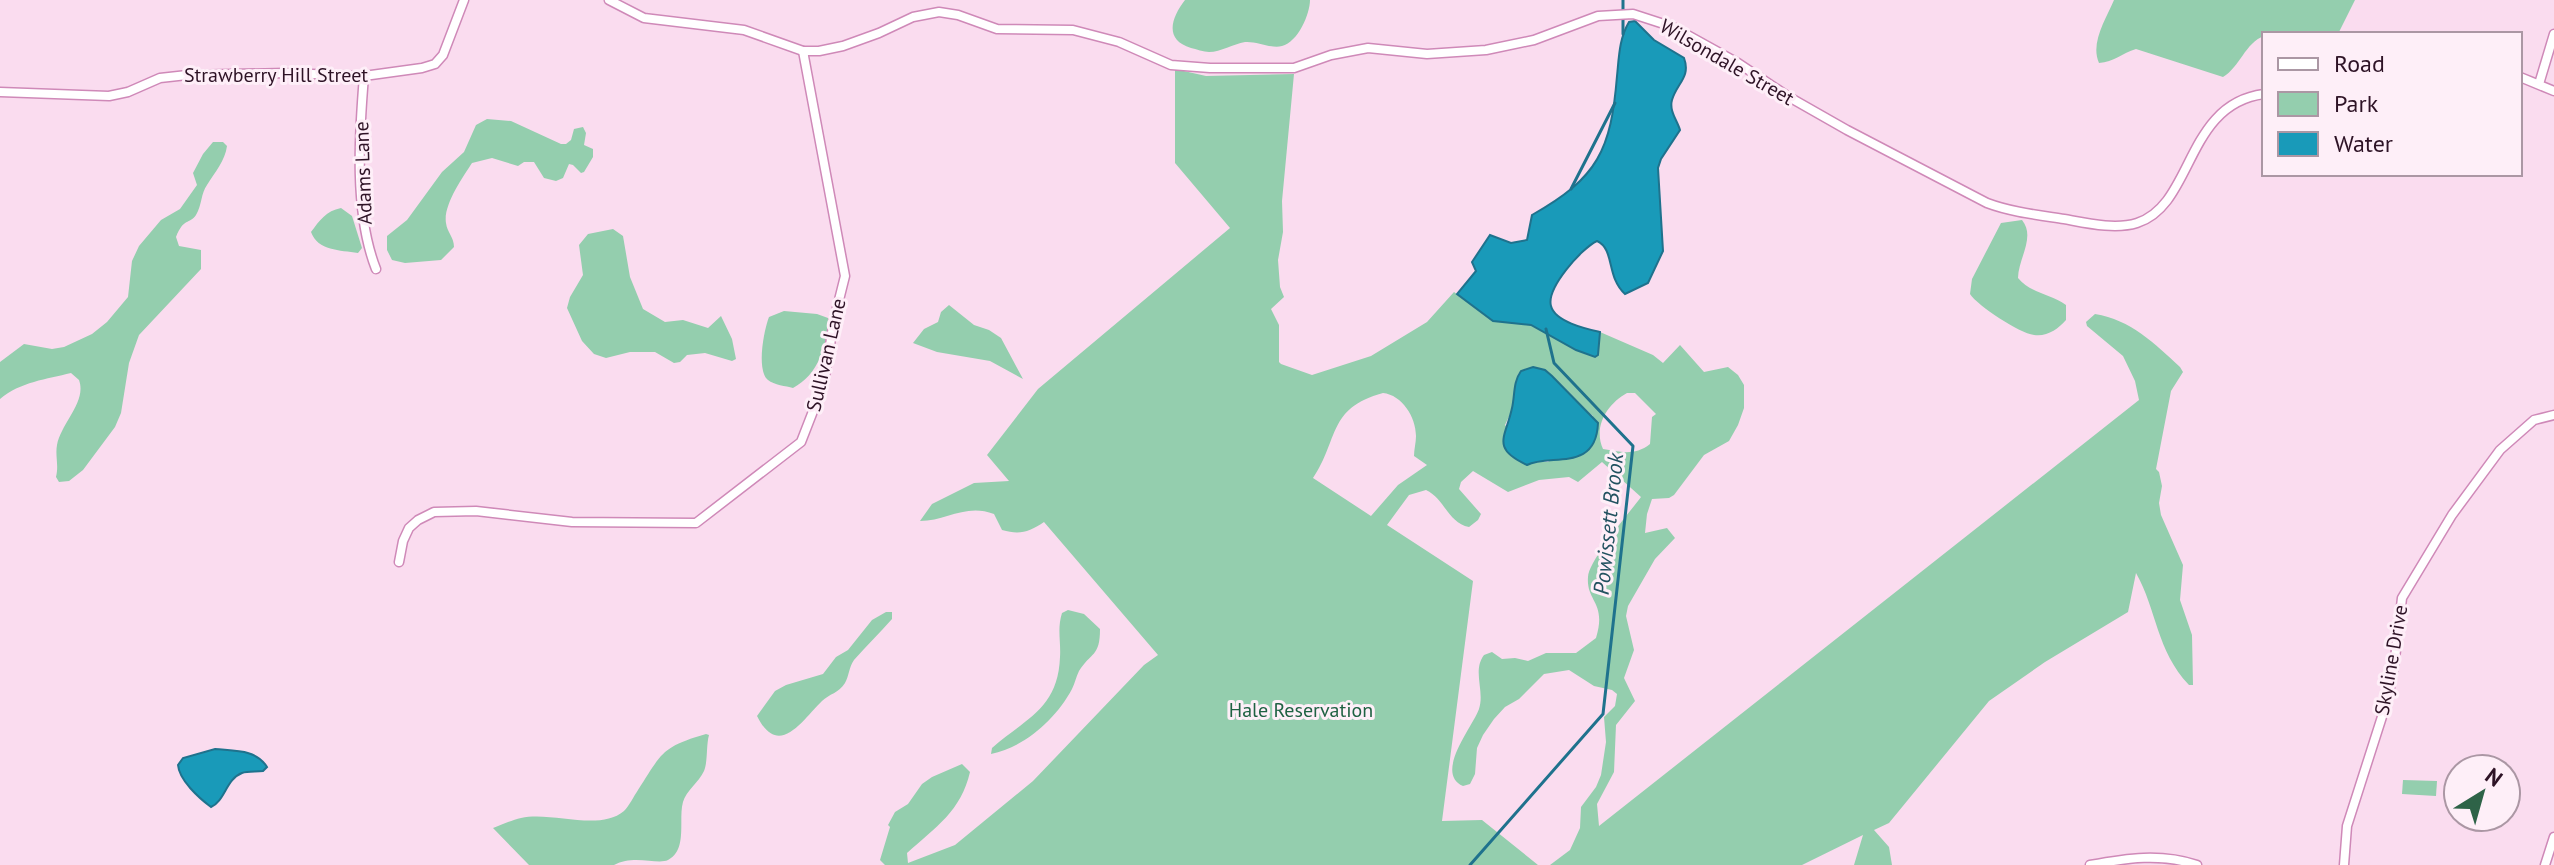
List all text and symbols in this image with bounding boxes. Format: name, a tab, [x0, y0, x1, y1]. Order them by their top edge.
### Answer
street label: Wilsondale Street	[1655, 13, 1799, 111]
legend	[2262, 32, 2522, 176]
text: Road	[2334, 48, 2385, 79]
street label: Strawberry Hill Street	[184, 62, 368, 88]
text: Park	[2334, 88, 2379, 119]
street label: Adams Lane	[348, 121, 378, 225]
text: Water	[2334, 128, 2393, 159]
street label: Sullivan Lane	[800, 296, 852, 414]
water label: Powissett Brook	[1587, 451, 1629, 596]
street label: Skyline Drive	[2368, 603, 2414, 717]
park label: Hale Reservation	[1229, 697, 1373, 723]
north arrow	[2442, 753, 2522, 833]
text: N	[2480, 761, 2508, 793]

